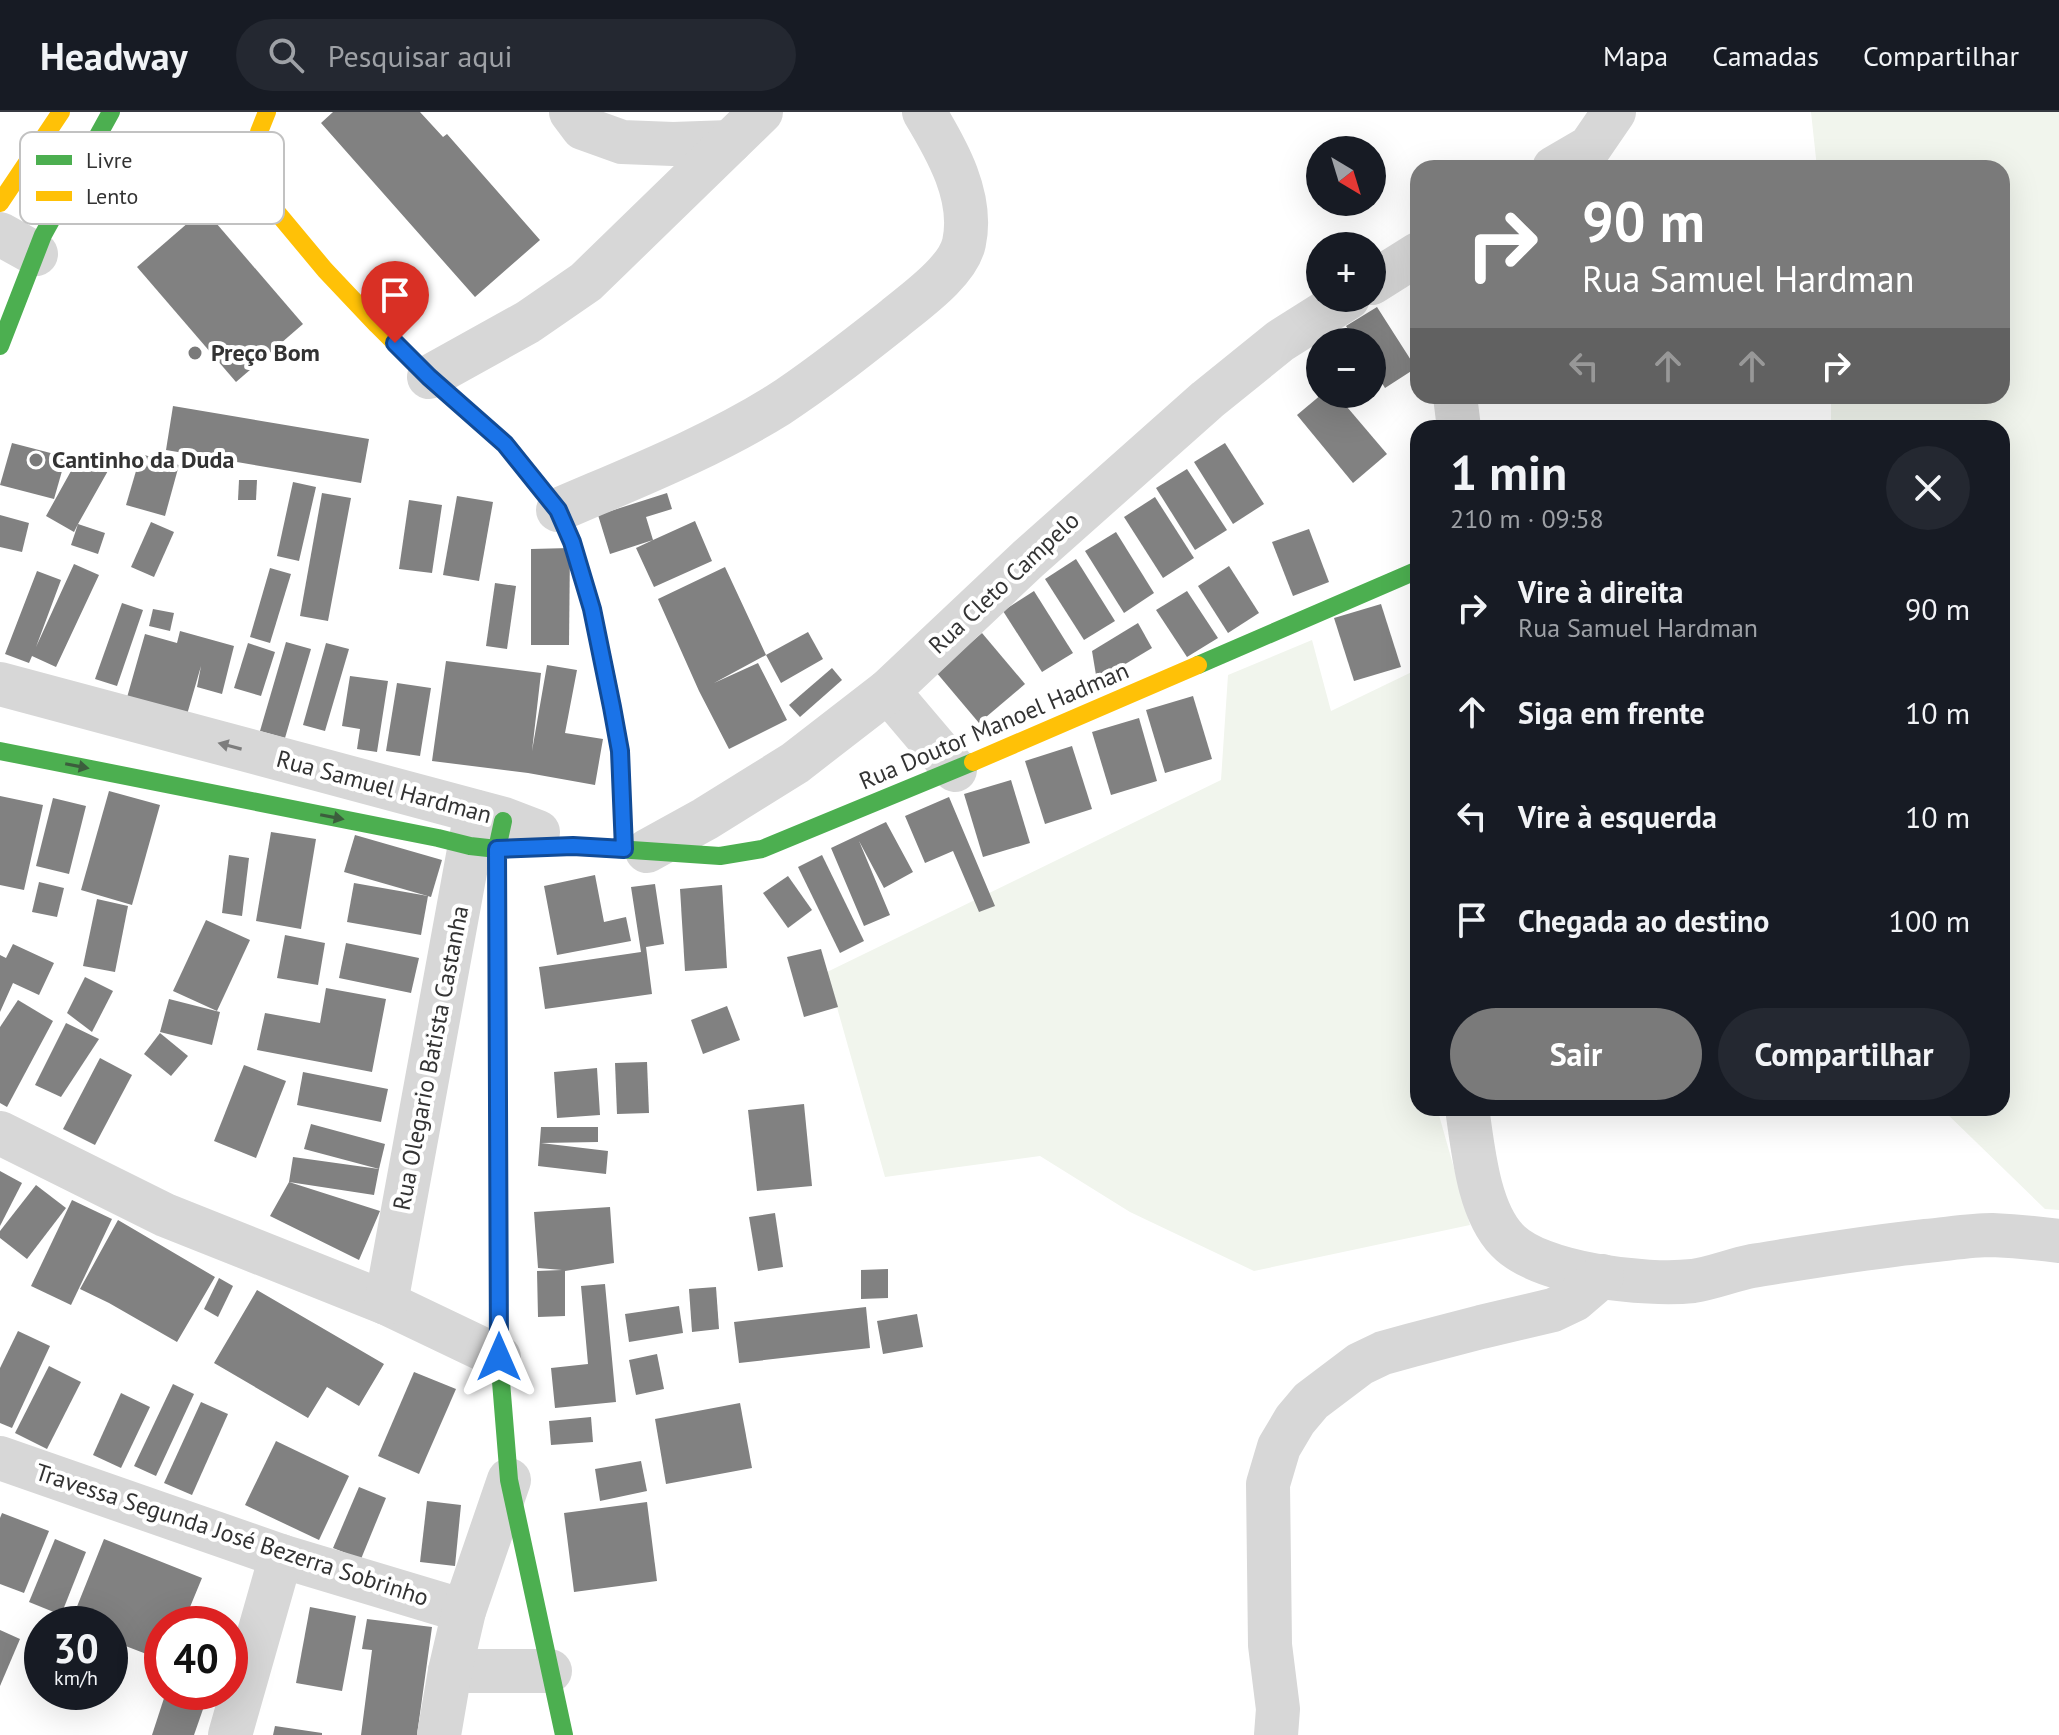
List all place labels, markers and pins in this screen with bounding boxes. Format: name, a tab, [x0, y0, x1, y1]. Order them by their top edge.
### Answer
pin	[361, 261, 429, 343]
place label: Preço Bom	[211, 337, 320, 368]
marker: Preço Bom	[186, 344, 204, 362]
place label: Cantinho da Duda	[52, 444, 234, 475]
marker: Cantinho da Duda	[27, 451, 45, 469]

